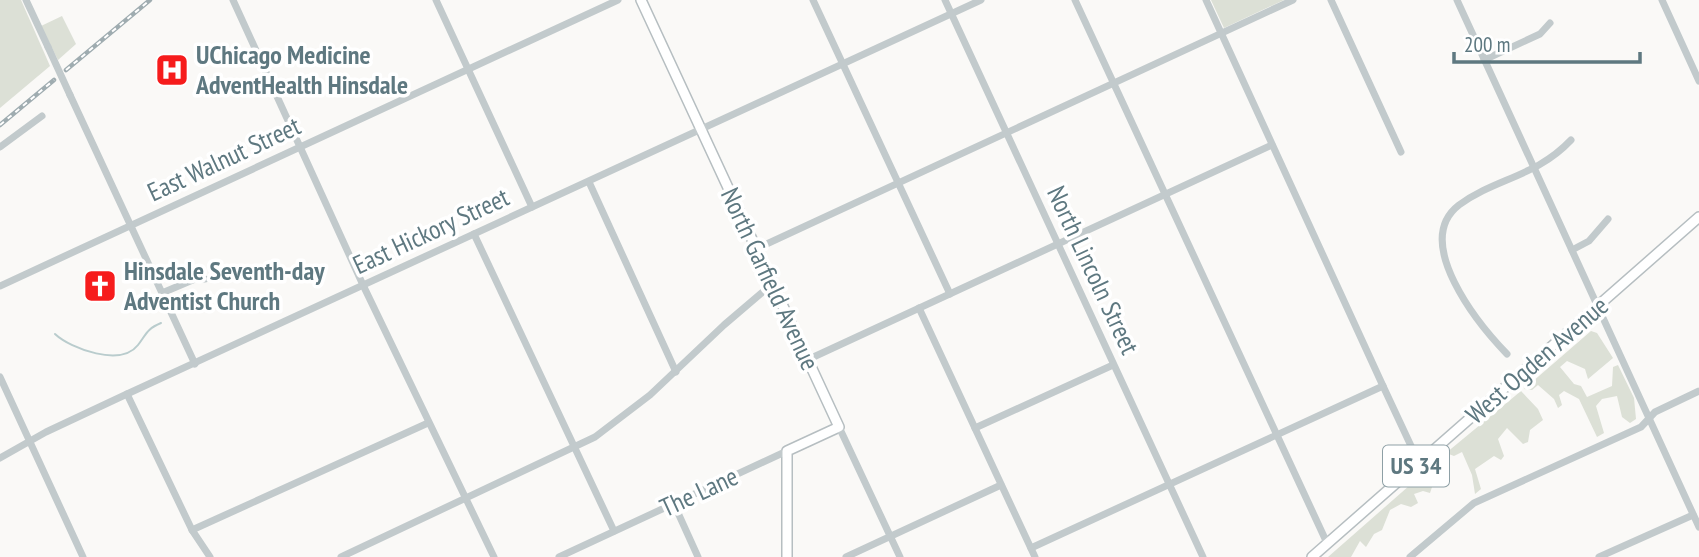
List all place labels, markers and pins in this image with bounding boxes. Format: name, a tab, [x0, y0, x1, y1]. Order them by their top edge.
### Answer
place label: UChicago Medicine AdventHealth Hinsdale	[195, 38, 408, 101]
hospital icon: UChicago Medicine AdventHealth Hinsdale	[153, 51, 191, 89]
place label: Hinsdale Seventh-day Adventist Church	[123, 254, 325, 317]
church icon: Hinsdale Seventh-day Adventist Church	[81, 267, 119, 305]

